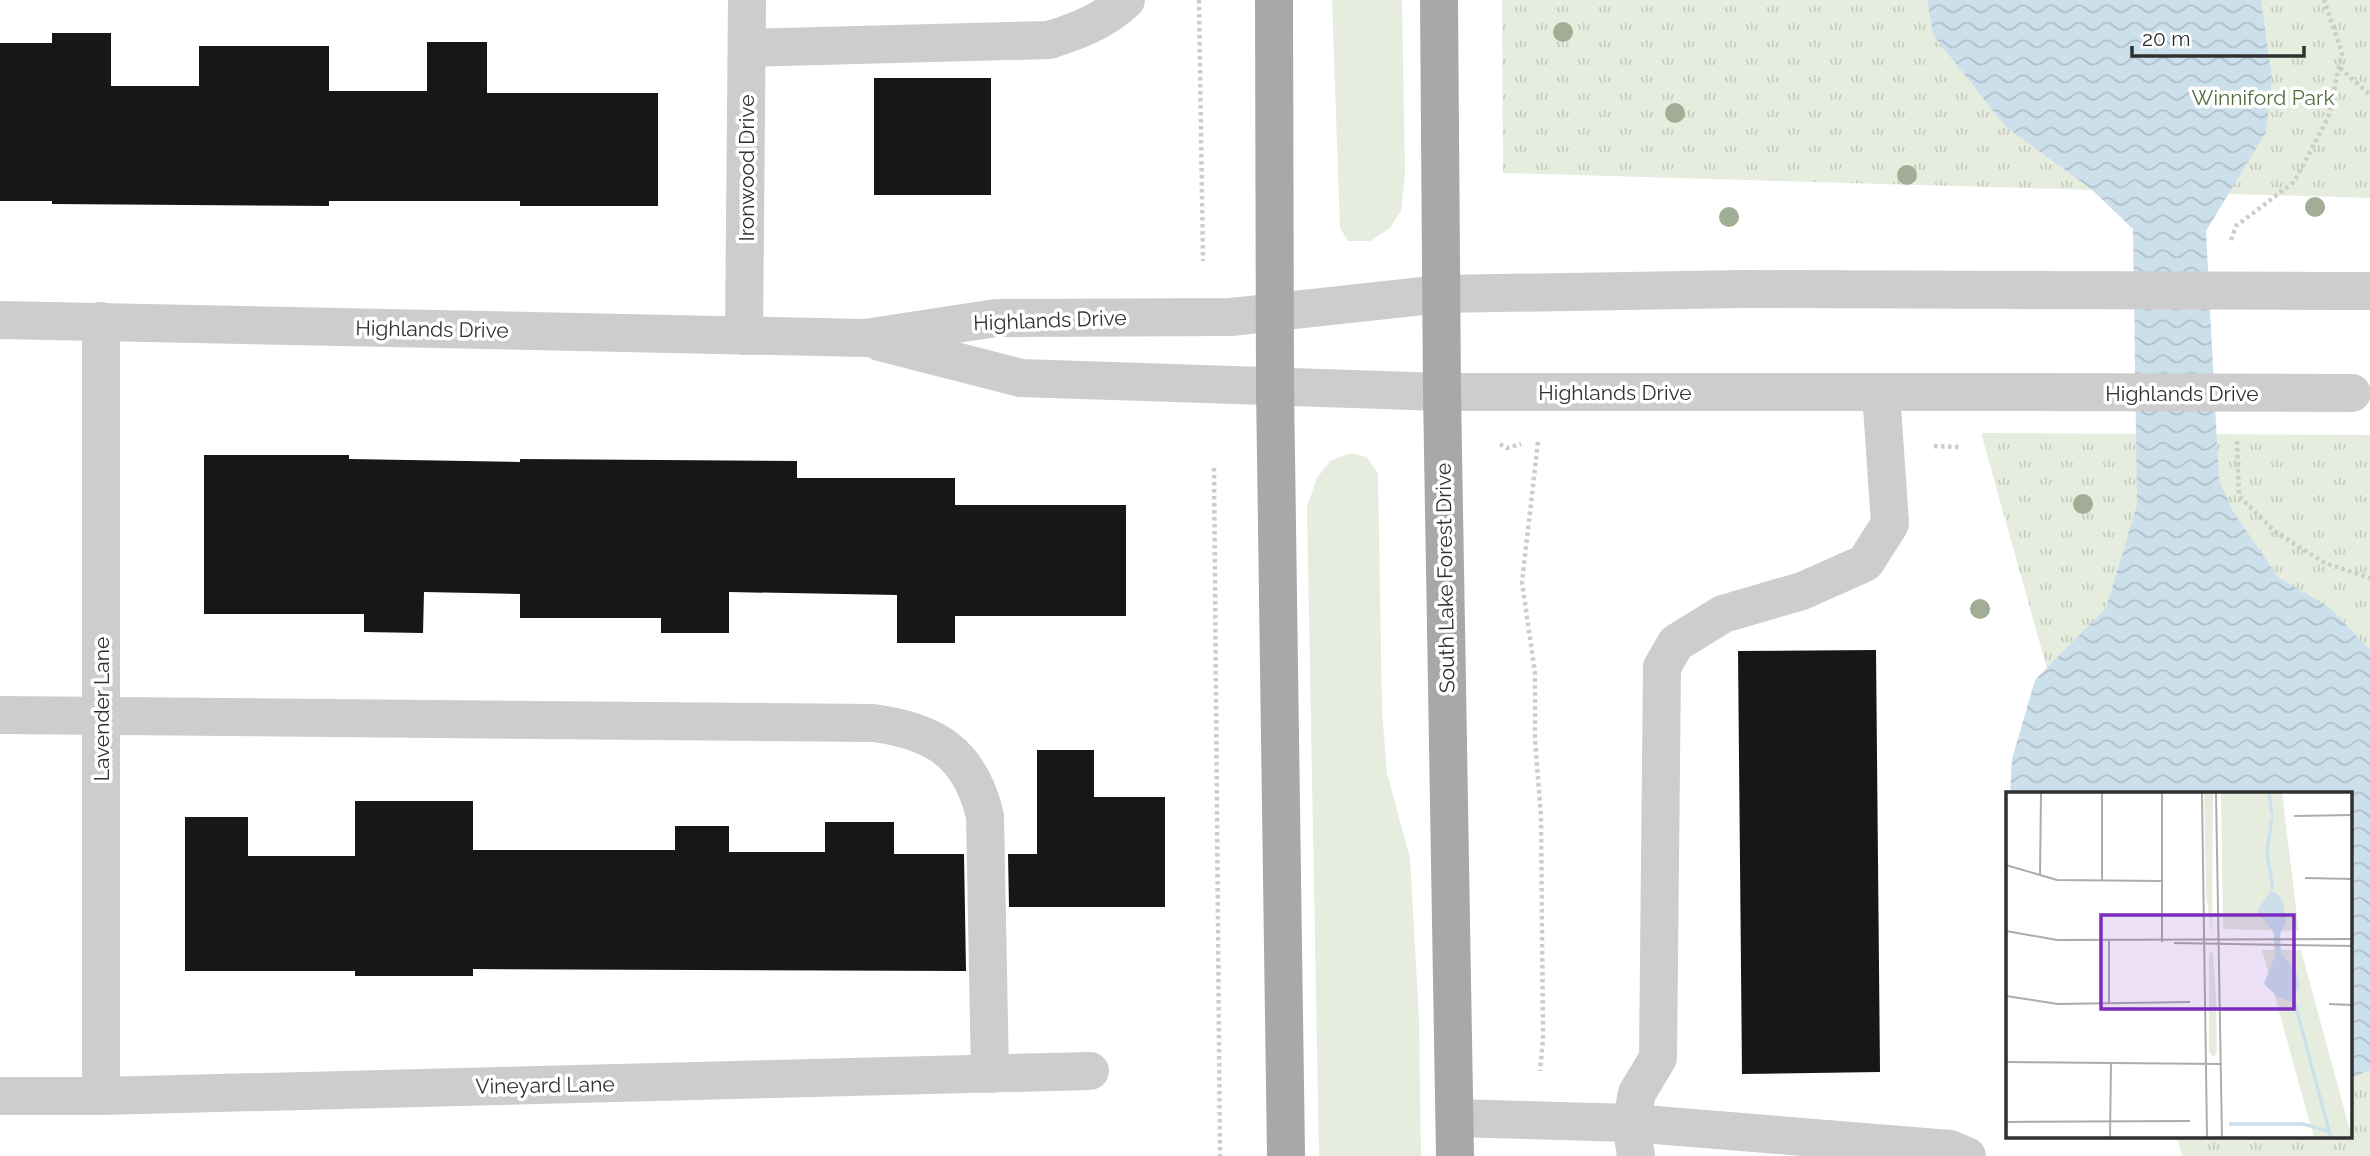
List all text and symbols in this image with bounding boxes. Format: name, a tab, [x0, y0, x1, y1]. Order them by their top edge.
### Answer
scale bar	[2132, 14, 2304, 58]
text: 20 m	[2142, 26, 2190, 51]
park label: Winniford Park	[2191, 85, 2335, 110]
street label: Ironwood Drive	[734, 95, 759, 241]
street label: Highlands Drive	[973, 305, 1127, 335]
street label: Highlands Drive	[355, 315, 509, 343]
street label: Highlands Drive	[1538, 380, 1692, 405]
street label: Highlands Drive	[2105, 381, 2259, 406]
street label: South Lake Forest Drive	[1430, 463, 1460, 693]
street label: Lavender Lane	[89, 637, 114, 781]
inset map	[2006, 792, 2352, 1138]
street label: Vineyard Lane	[475, 1071, 615, 1099]

